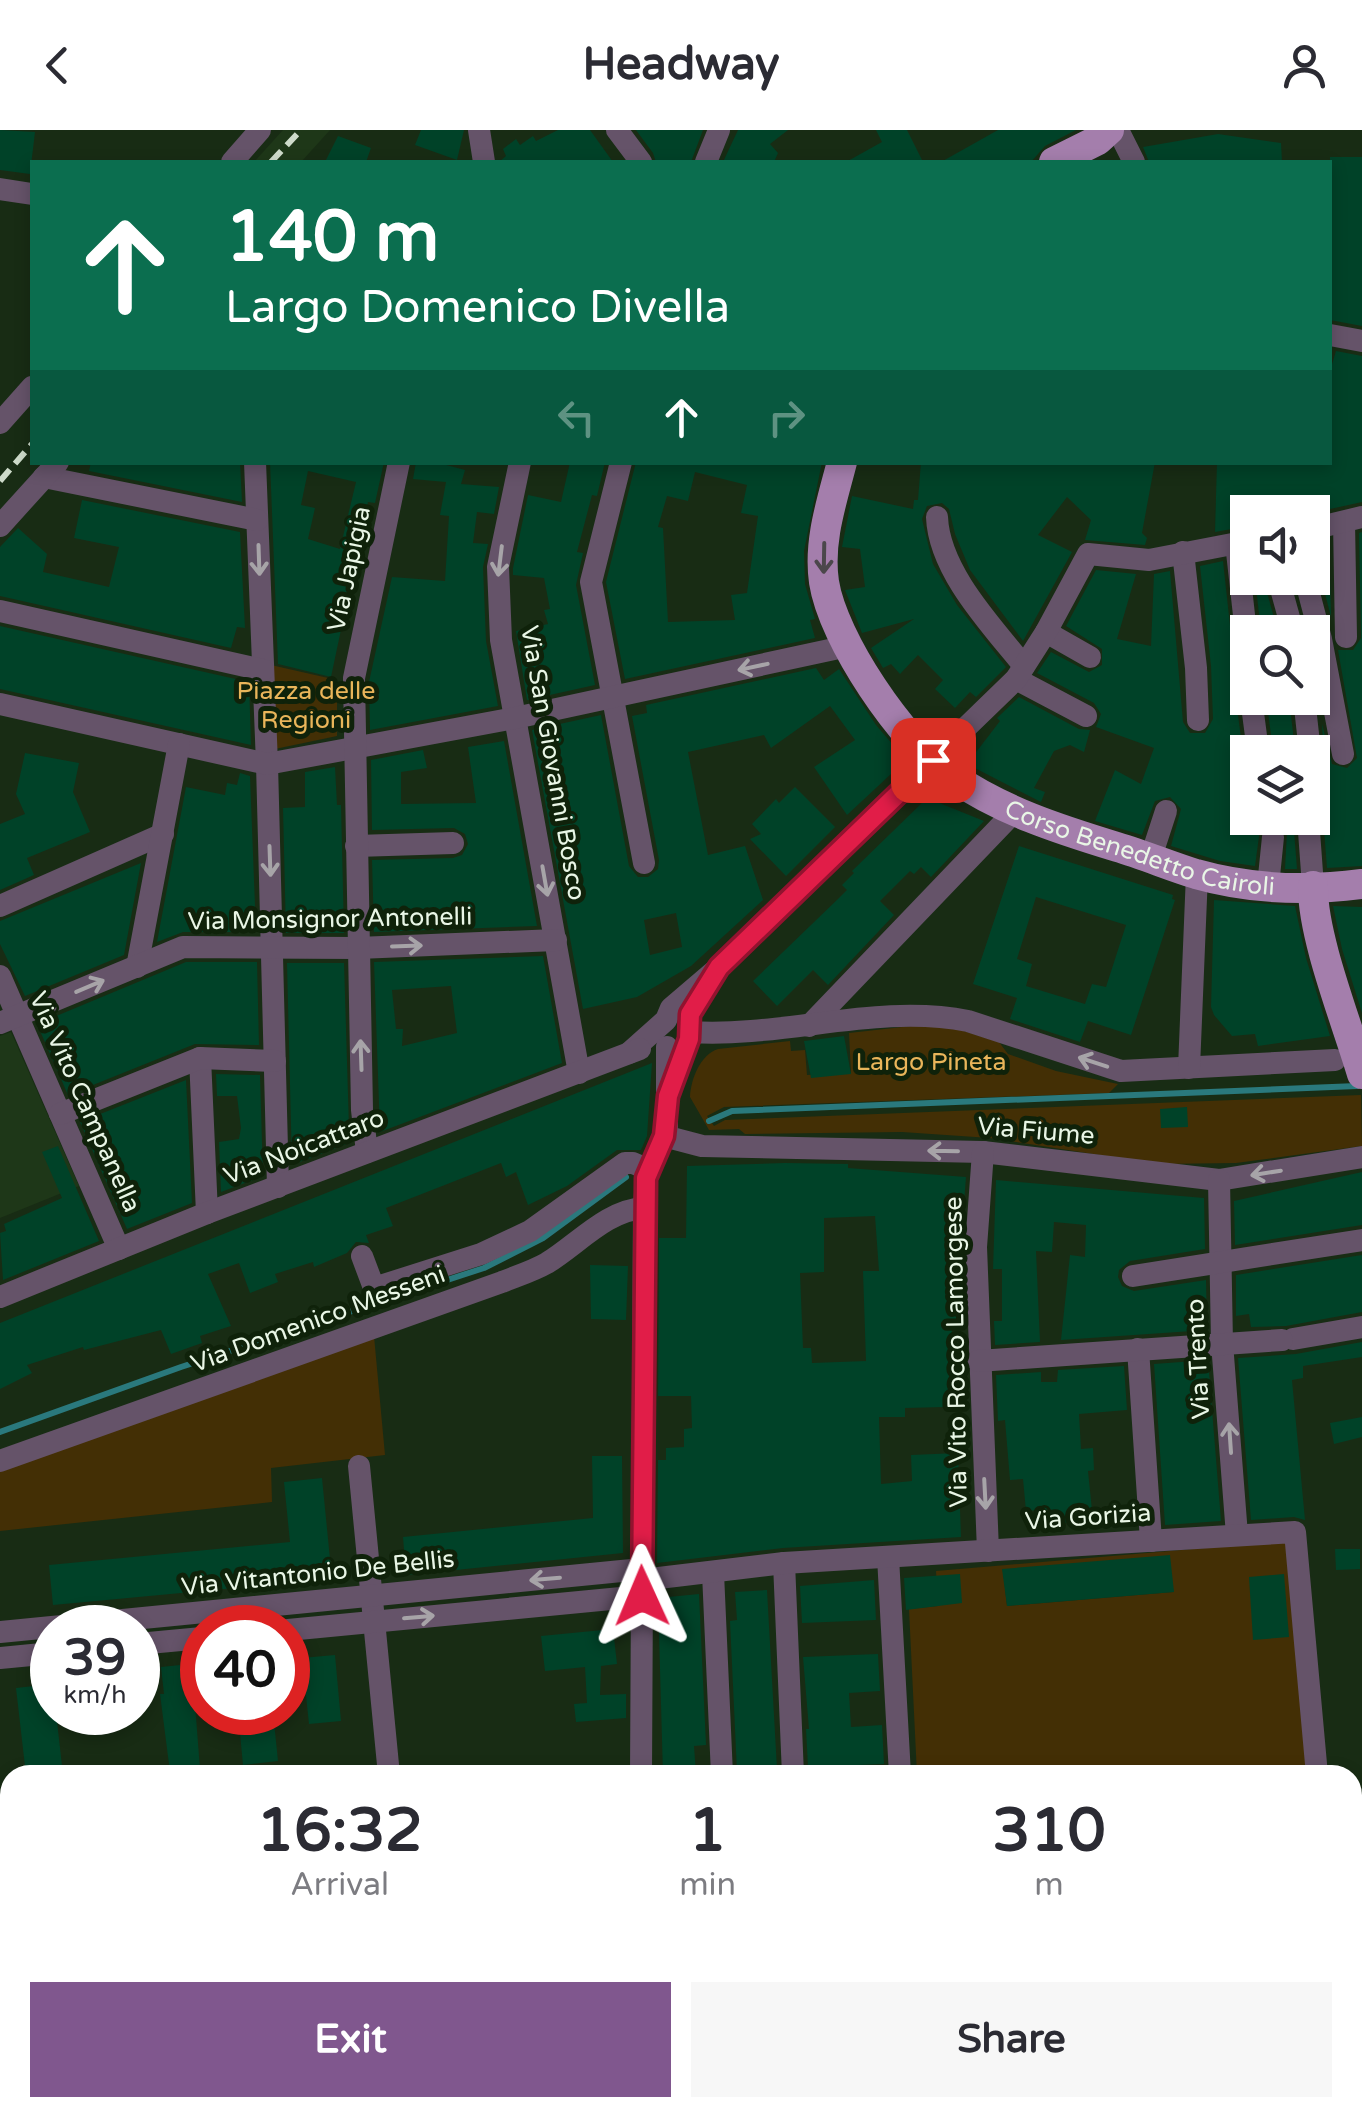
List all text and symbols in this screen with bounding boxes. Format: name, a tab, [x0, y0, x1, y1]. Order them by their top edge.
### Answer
icon: back	[30, 38, 85, 93]
text: Headway	[583, 38, 779, 92]
icon: person	[1277, 38, 1332, 93]
text: 140 m	[225, 196, 439, 280]
icon: ahead	[60, 200, 190, 330]
text: Largo Domenico Divella	[225, 281, 730, 335]
icon: left	[549, 390, 604, 445]
icon: ahead	[654, 390, 709, 445]
icon: right	[759, 390, 814, 445]
map controls	[1230, 495, 1330, 835]
button: sound	[1230, 495, 1330, 595]
street label: Via Japigia	[321, 503, 377, 635]
one-way arrow	[814, 541, 833, 573]
one-way arrow	[250, 543, 269, 575]
one-way arrow	[490, 544, 509, 576]
button: search	[1230, 615, 1330, 715]
street label: Via San Giovanni Bosco	[514, 623, 592, 903]
one-way arrow	[738, 659, 770, 677]
park label: Piazza delle Regioni	[237, 676, 375, 735]
pin	[891, 718, 976, 803]
icon: arrive	[906, 733, 961, 788]
button: layers	[1230, 735, 1330, 835]
street label: Corso Benedetto Cairoli	[1000, 793, 1276, 902]
one-way arrow	[260, 845, 279, 877]
one-way arrow	[536, 865, 555, 897]
street label: Via Monsignor Antonelli	[187, 902, 473, 936]
one-way arrow	[391, 936, 423, 955]
one-way arrow	[74, 976, 105, 994]
street label: Via Vito Campanella	[23, 987, 147, 1217]
one-way arrow	[351, 1039, 370, 1071]
park label: Largo Pineta	[856, 1047, 1006, 1077]
one-way arrow	[1078, 1052, 1110, 1070]
street label: Via Noicattaro	[219, 1103, 389, 1191]
street label: Via Fiume	[976, 1111, 1096, 1151]
one-way arrow	[928, 1142, 960, 1161]
one-way arrow	[1250, 1164, 1283, 1183]
street label: Via Vito Rocco Lamorgese	[938, 1196, 974, 1508]
street label: Via Domenico Messeni	[187, 1259, 449, 1379]
street label: Via Trento	[1180, 1298, 1216, 1420]
one-way arrow	[1220, 1422, 1239, 1454]
one-way arrow	[976, 1478, 995, 1510]
street label: Via Gorizia	[1024, 1498, 1152, 1536]
street label: Via Vitantonio De Bellis	[180, 1544, 456, 1602]
position arrow	[590, 1544, 694, 1648]
one-way arrow	[529, 1570, 561, 1589]
speed limit sign: 40	[180, 1605, 310, 1735]
one-way arrow	[403, 1607, 435, 1626]
text: 39	[64, 1628, 126, 1688]
text: km/h	[64, 1680, 126, 1710]
text: 16:32	[256, 1795, 423, 1867]
text: 1	[689, 1795, 726, 1867]
text: 310	[992, 1795, 1106, 1867]
text: Arrival	[290, 1866, 389, 1904]
text: min	[679, 1866, 736, 1904]
text: m	[1034, 1866, 1064, 1904]
button: Exit	[30, 1982, 671, 2097]
button: Share	[691, 1982, 1332, 2097]

